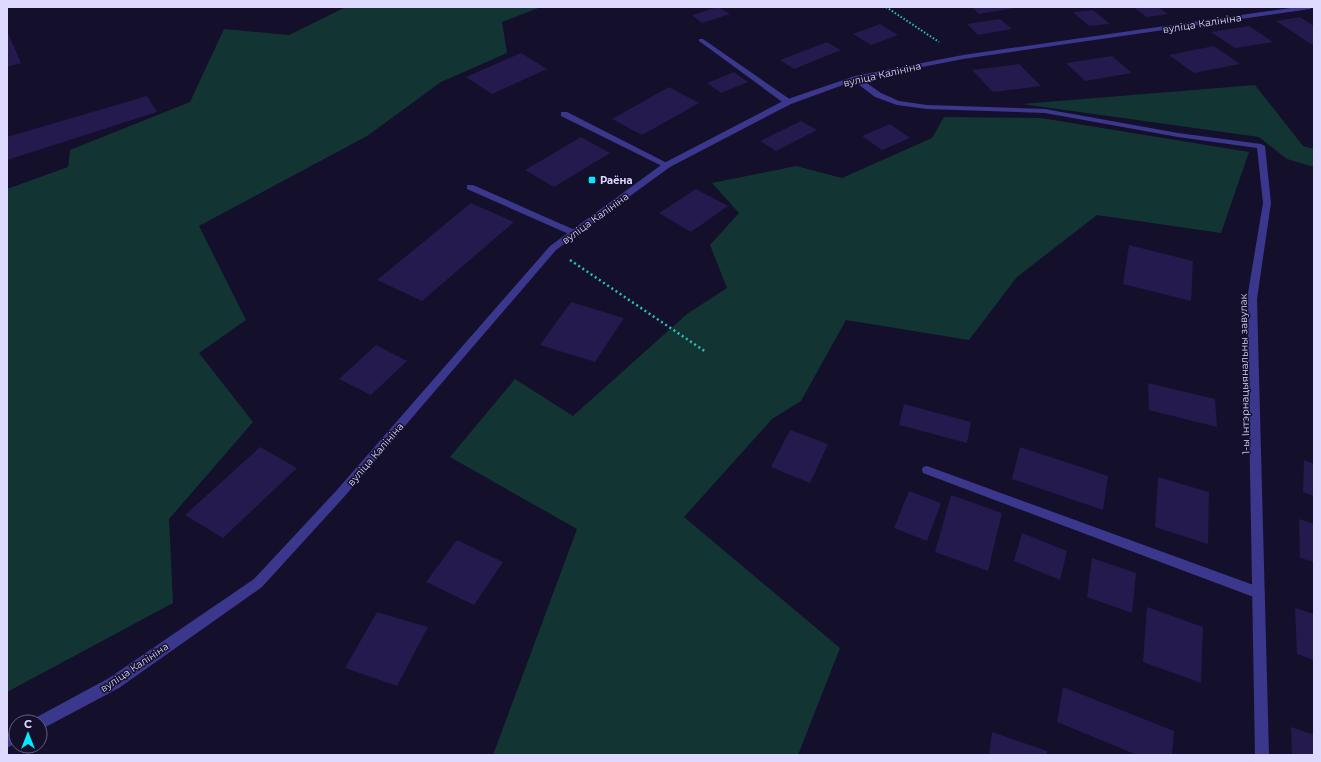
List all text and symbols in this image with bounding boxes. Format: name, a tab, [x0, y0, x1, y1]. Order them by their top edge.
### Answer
street label: вуліца Калініна	[1162, 11, 1242, 36]
street label: вуліца Калініна	[842, 59, 922, 90]
place label: Раёна	[600, 174, 633, 187]
marker: Раёна	[587, 175, 597, 185]
street label: вуліца Калініна	[559, 190, 631, 247]
street label: 1-ы Інтэрнацыянальны завулак	[1237, 293, 1252, 454]
street label: вуліца Калініна	[344, 420, 406, 489]
street label: вуліца Калініна	[98, 640, 171, 695]
north arrow	[8, 714, 48, 754]
text: С	[24, 717, 32, 731]

